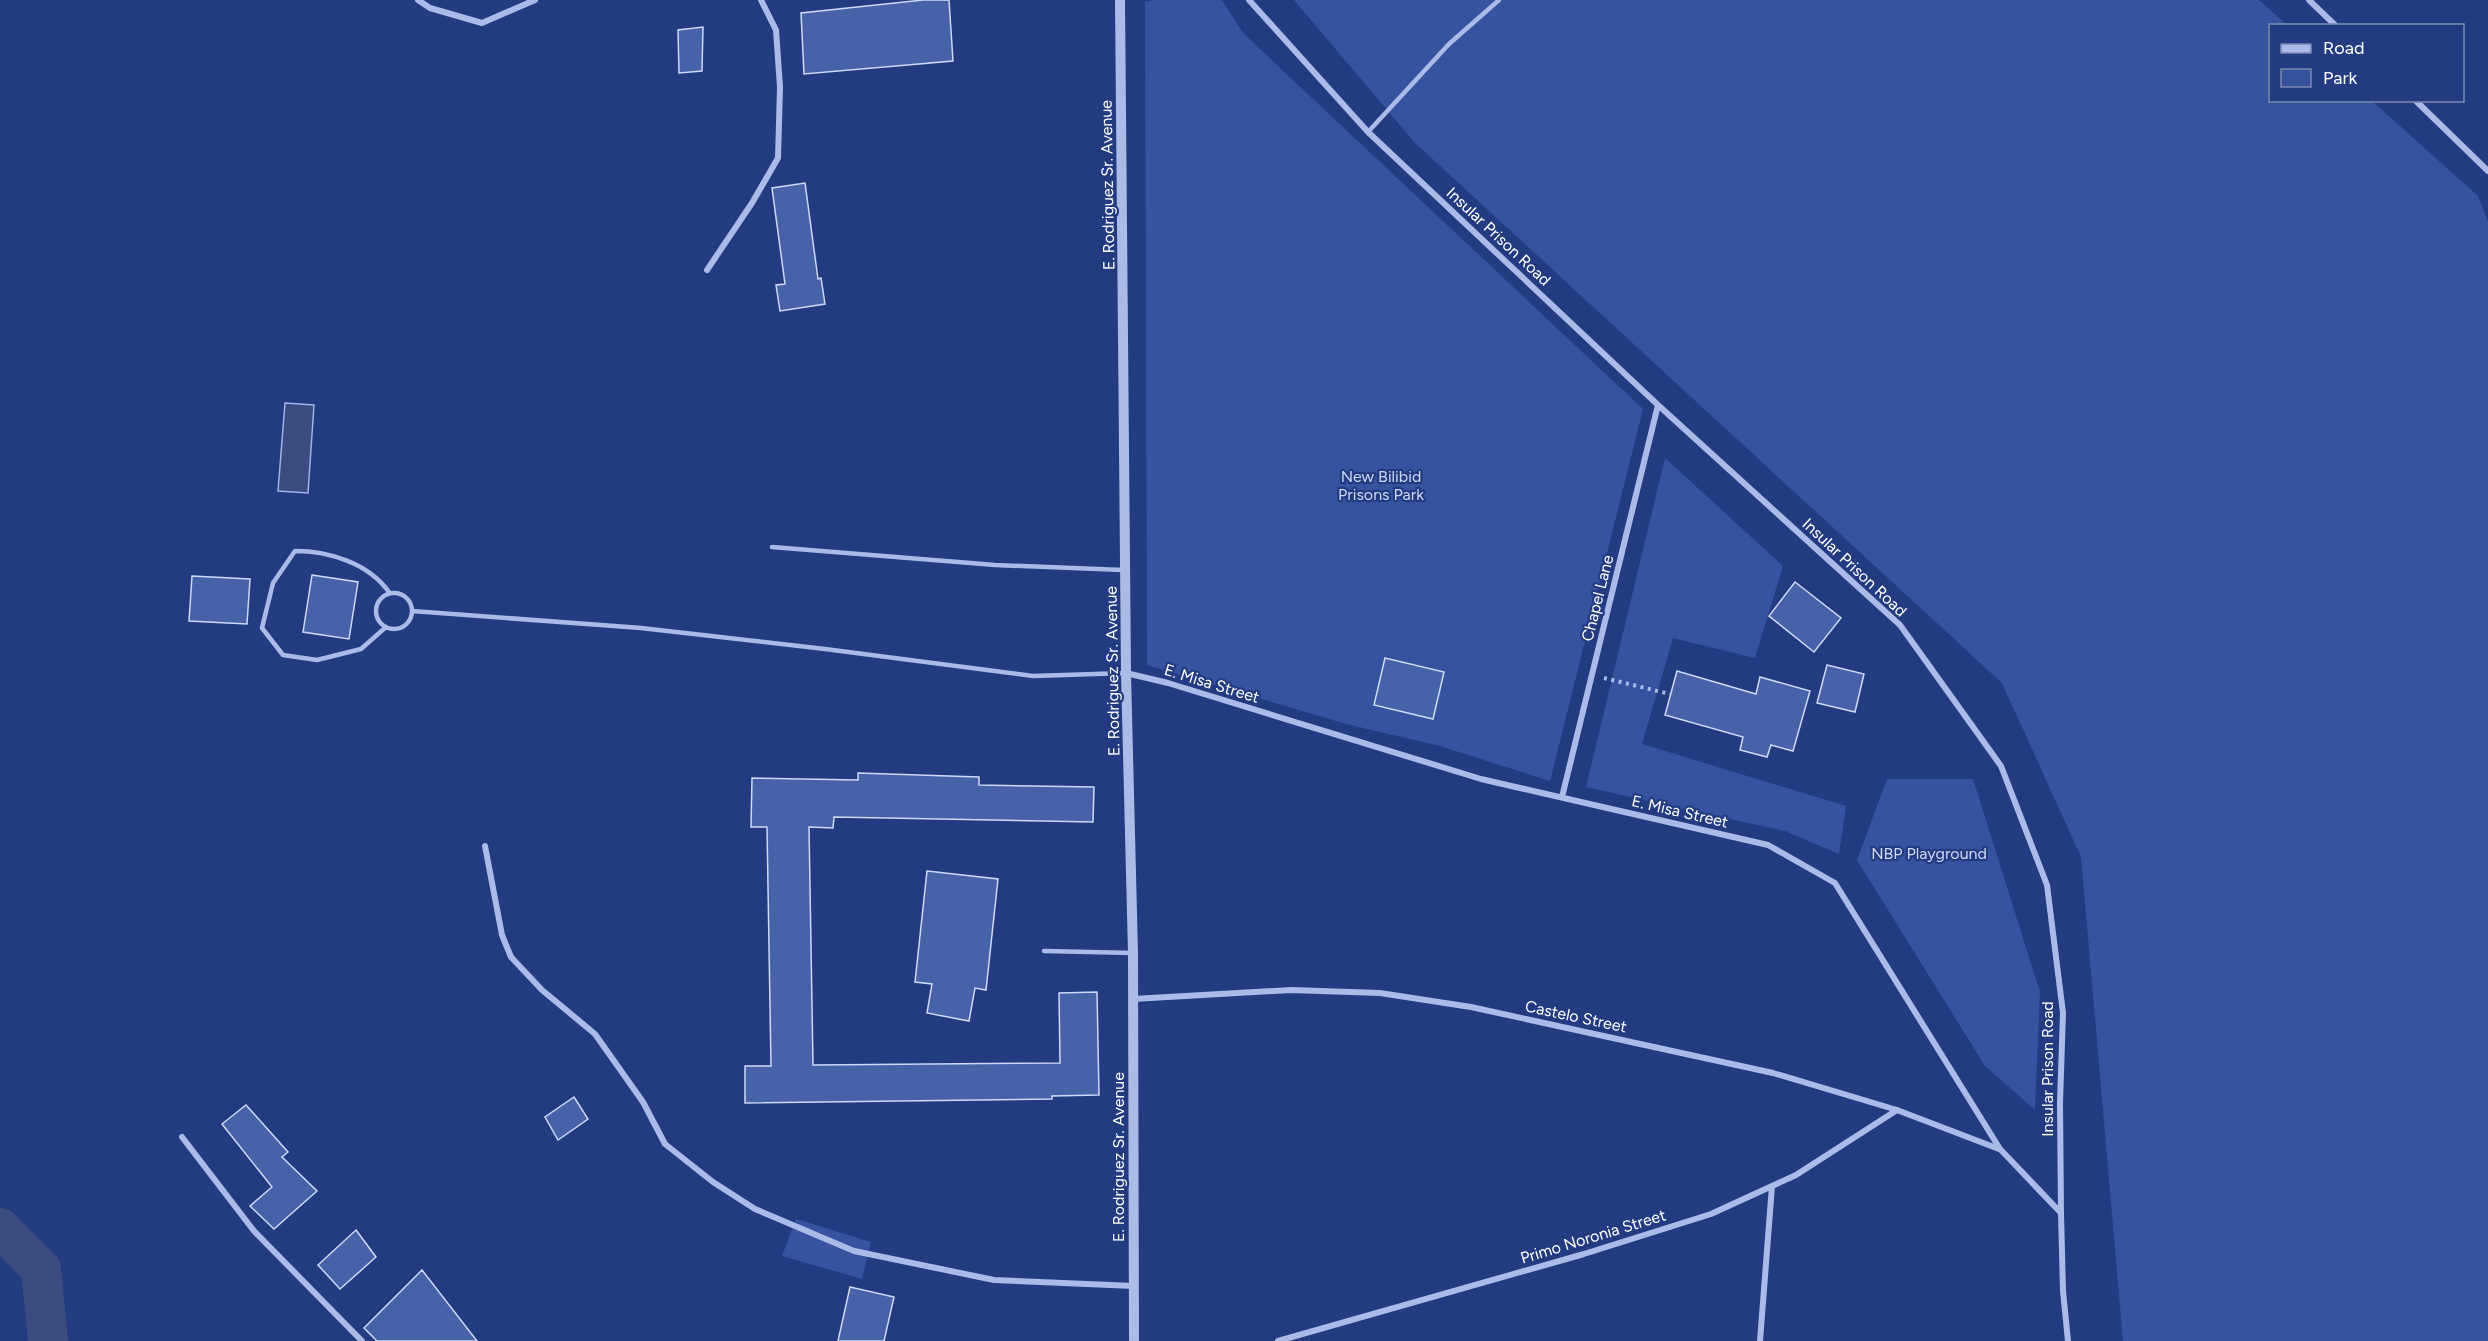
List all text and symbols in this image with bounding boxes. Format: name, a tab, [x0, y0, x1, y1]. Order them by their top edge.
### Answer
legend	[2269, 24, 2464, 102]
text: Road	[2323, 37, 2364, 59]
text: Park	[2323, 67, 2358, 89]
street label: E. Rodriguez Sr. Avenue	[1097, 100, 1118, 270]
street label: Insular Prison Road	[1443, 183, 1555, 290]
park label: New Bilibid Prisons Park	[1338, 467, 1424, 504]
street label: Insular Prison Road	[1799, 514, 1911, 621]
street label: Chapel Lane	[1578, 553, 1617, 643]
street label: E. Rodriguez Sr. Avenue	[1102, 586, 1123, 756]
street label: E. Misa Street	[1162, 660, 1262, 707]
street label: E. Misa Street	[1630, 791, 1730, 832]
park label: NBP Playground	[1871, 844, 1987, 863]
street label: Castelo Street	[1523, 996, 1628, 1037]
street label: Insular Prison Road	[2038, 1001, 2057, 1137]
street label: E. Rodriguez Sr. Avenue	[1109, 1072, 1128, 1242]
street label: Primo Noronia Street	[1518, 1205, 1668, 1268]

